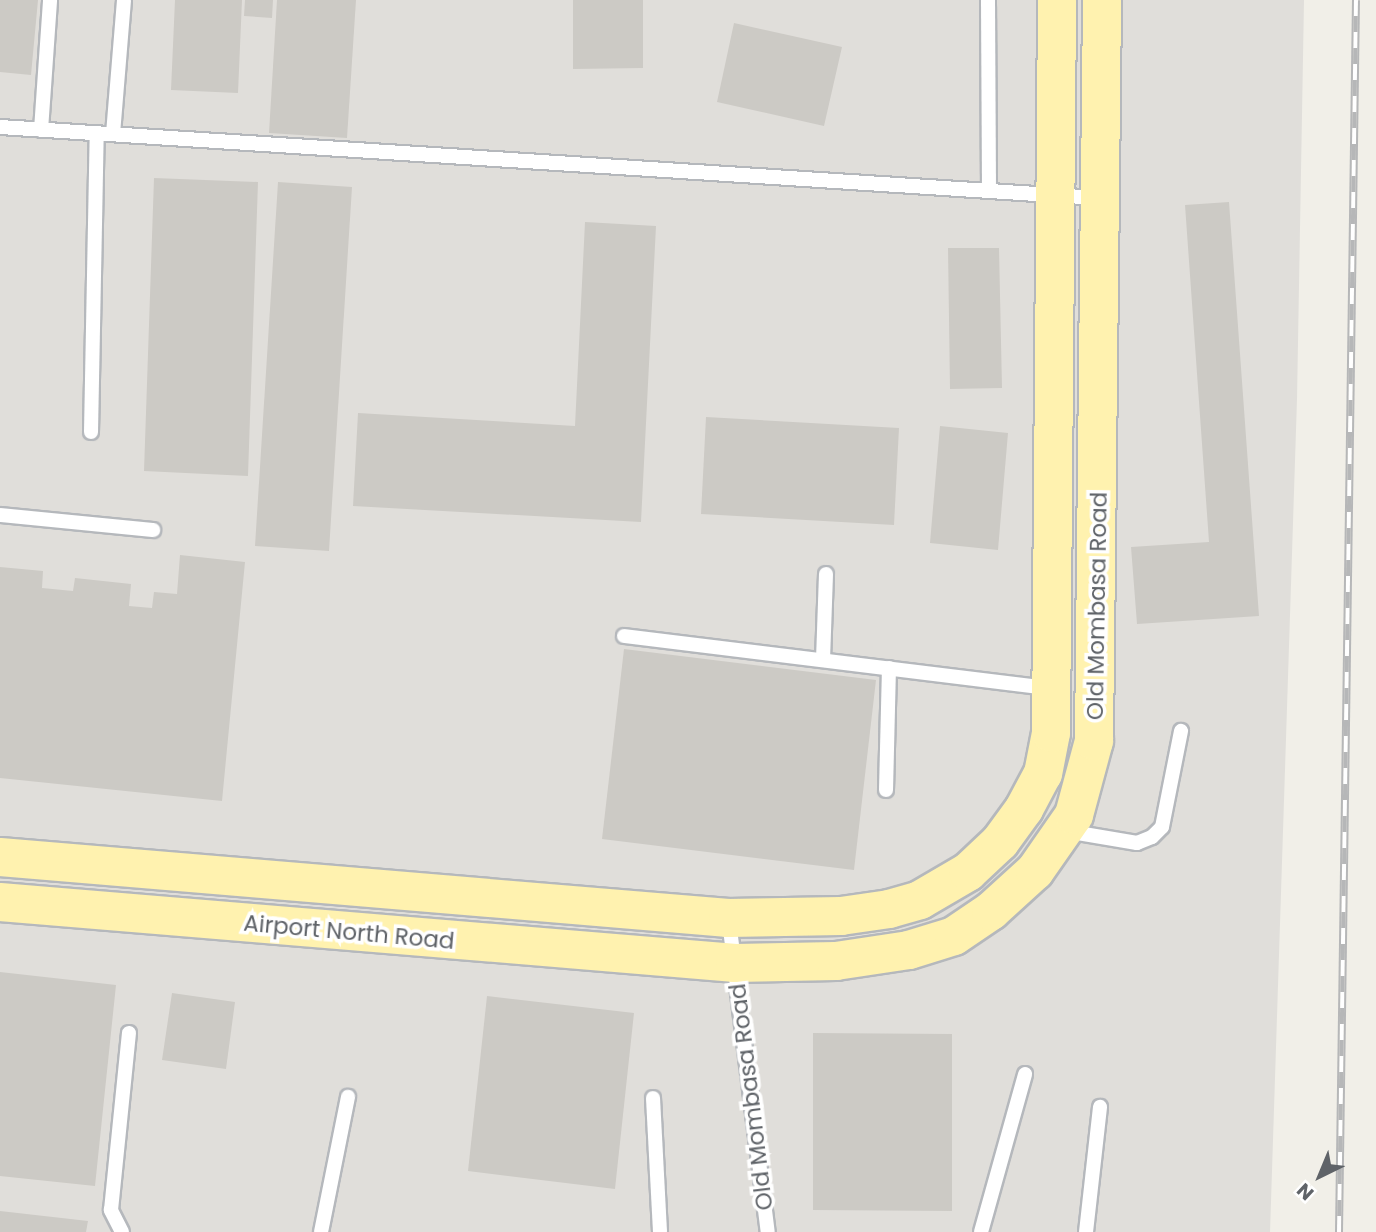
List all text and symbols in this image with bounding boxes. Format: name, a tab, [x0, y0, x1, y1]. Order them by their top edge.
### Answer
street label: Old Mombasa Road	[1081, 492, 1113, 720]
street label: Airport North Road	[242, 909, 456, 955]
street label: Old Mombasa Road	[723, 982, 779, 1212]
north arrow	[1285, 1141, 1355, 1211]
text: N	[1291, 1177, 1320, 1206]

